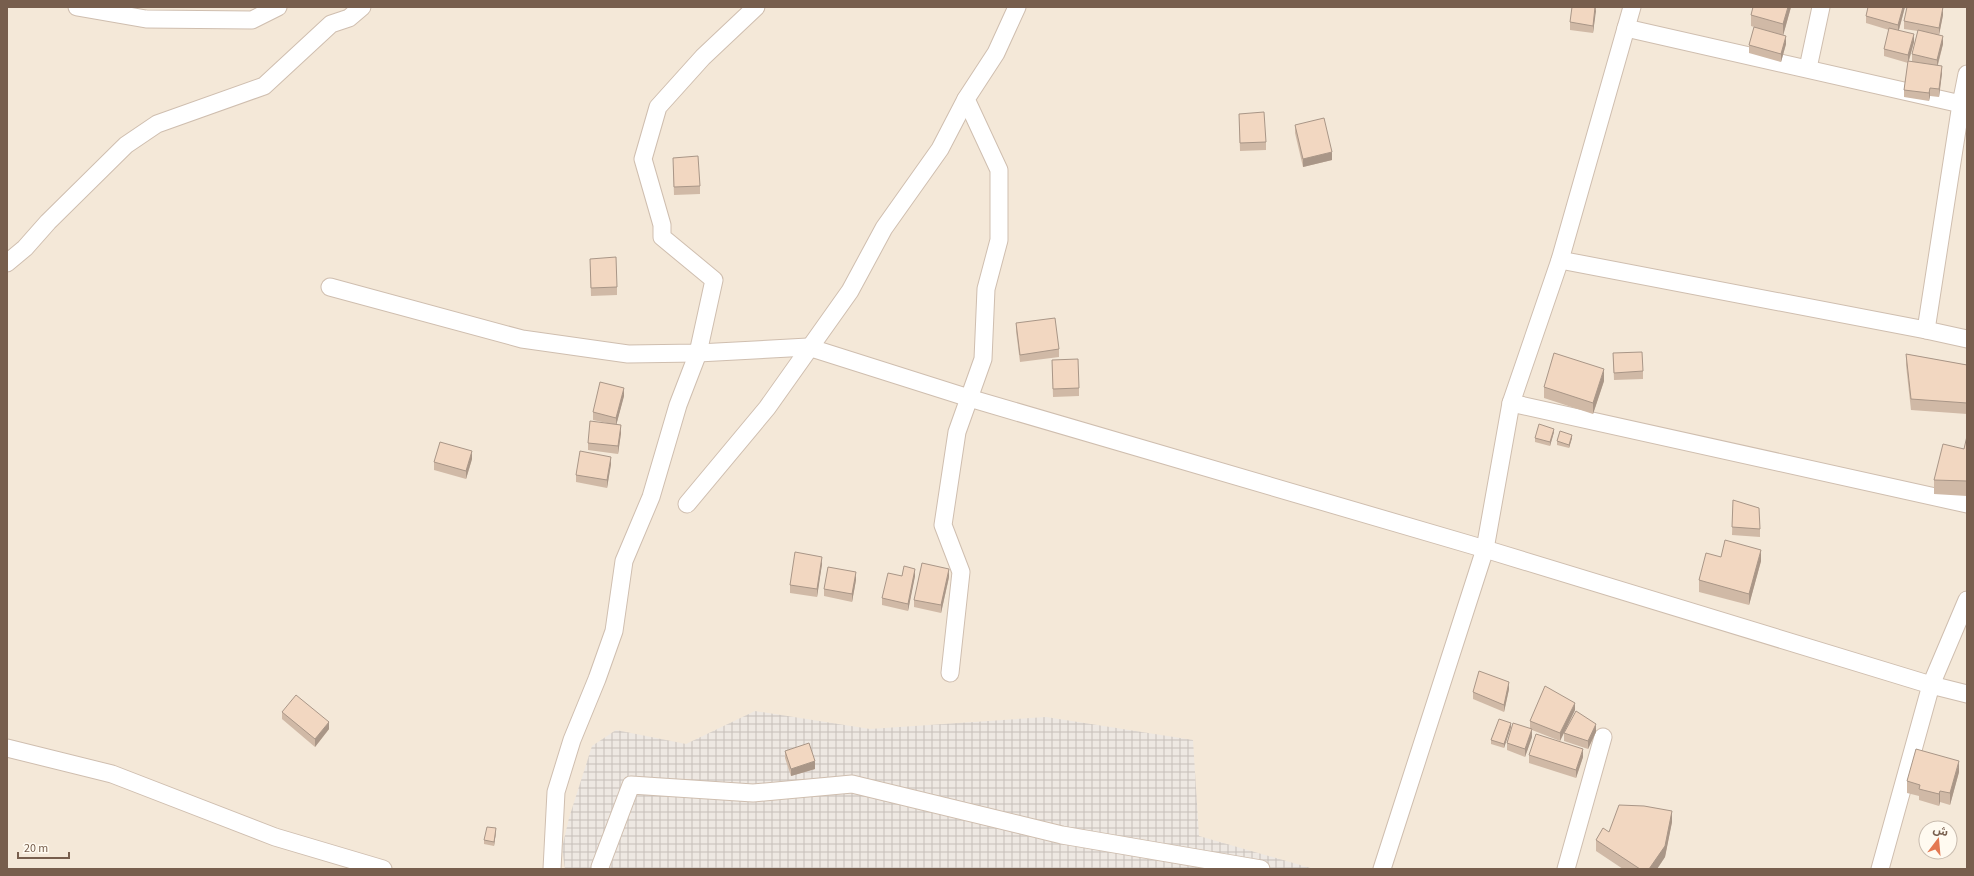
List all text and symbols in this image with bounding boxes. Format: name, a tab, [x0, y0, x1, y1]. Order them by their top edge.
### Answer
north arrow	[1918, 820, 1958, 860]
text: ش	[1931, 822, 1950, 840]
scale bar	[18, 834, 69, 860]
text: 20 m	[24, 840, 48, 857]

